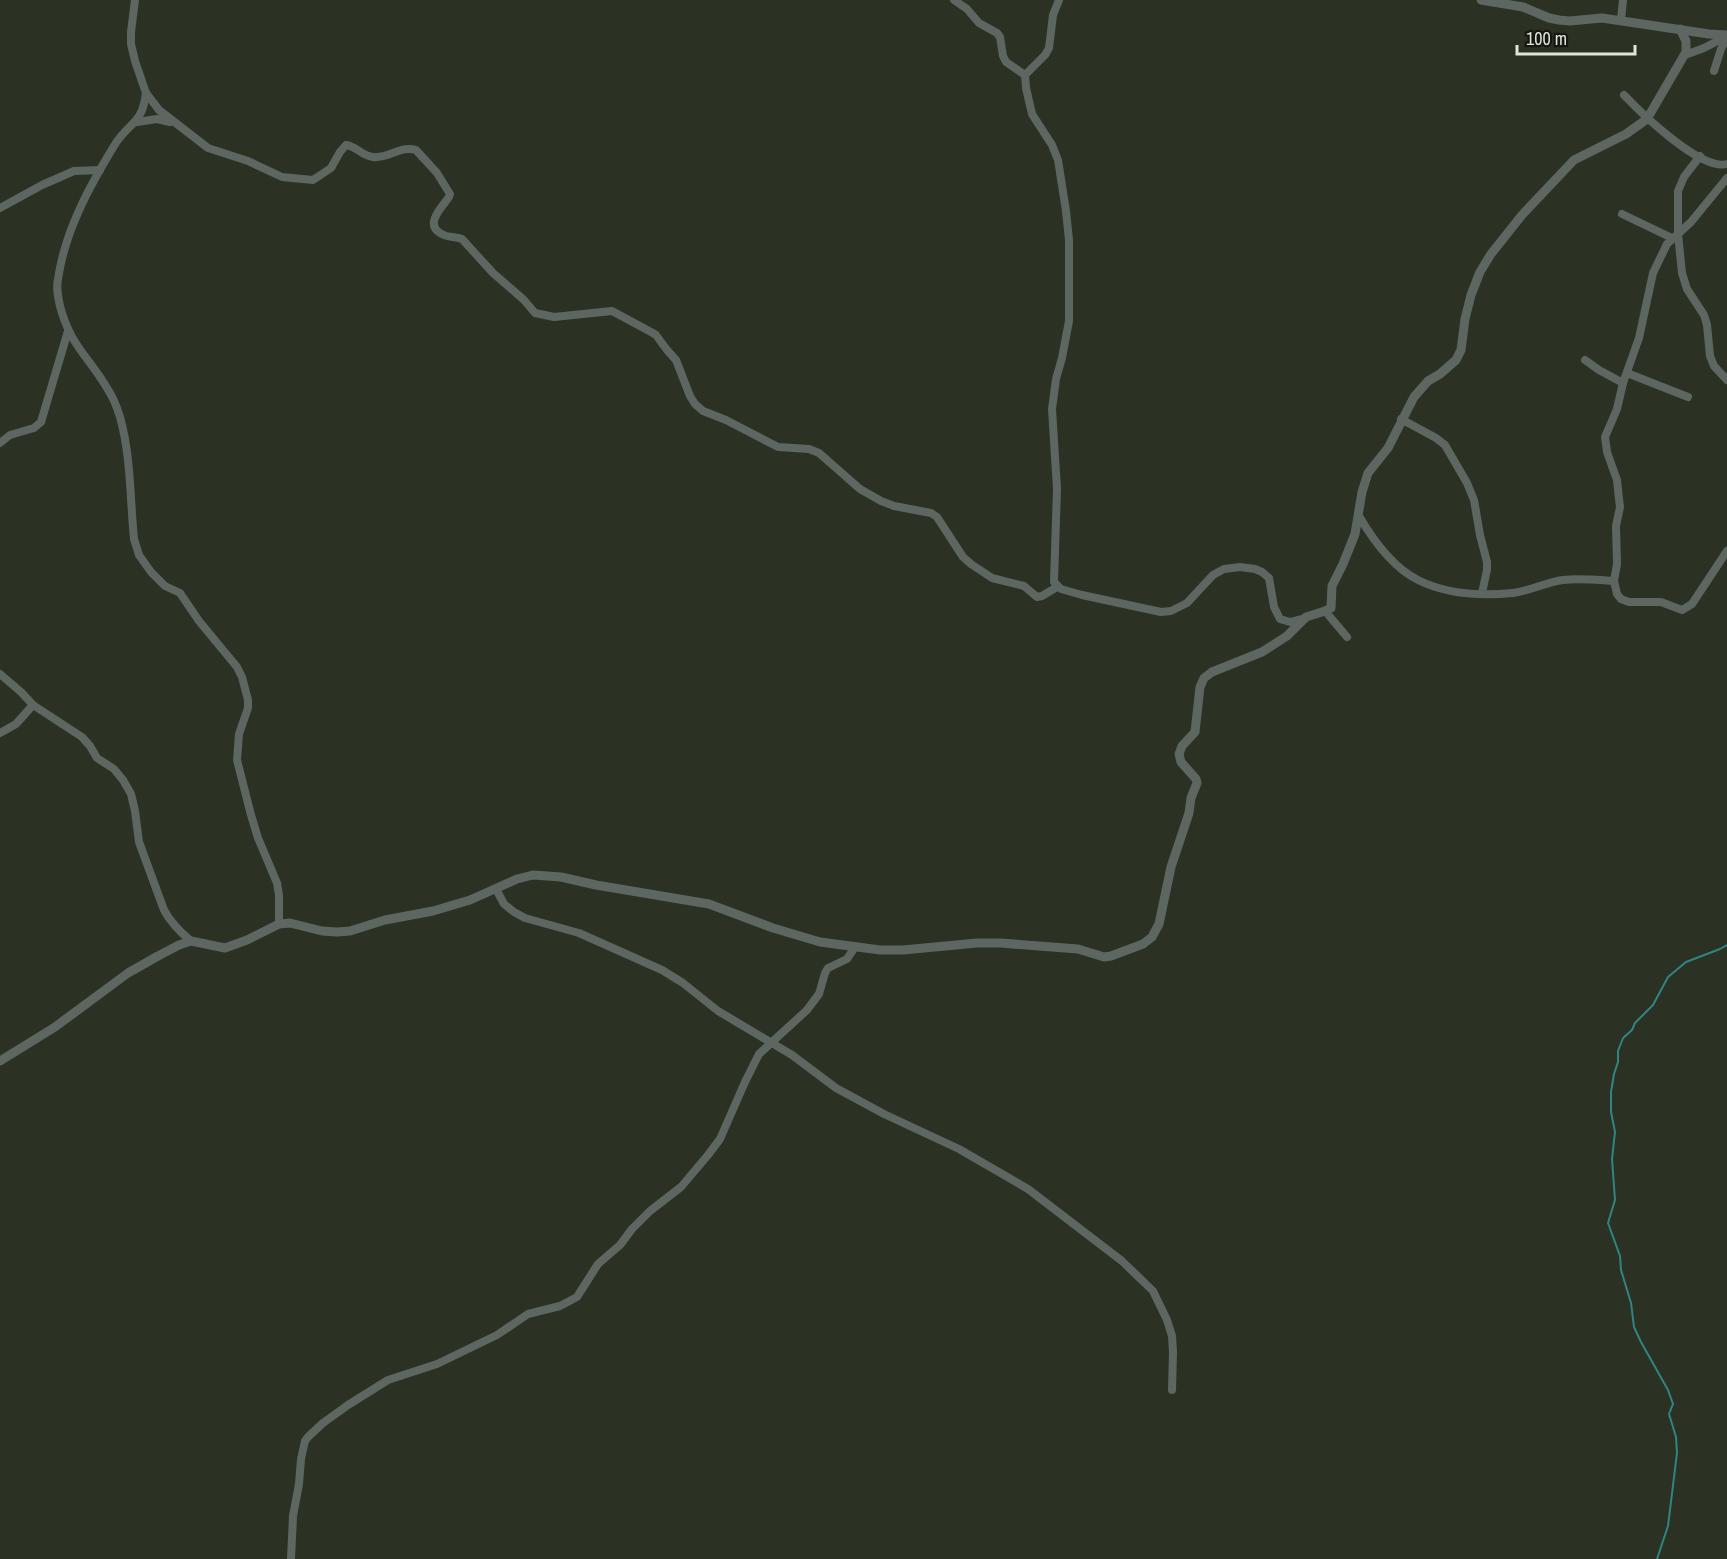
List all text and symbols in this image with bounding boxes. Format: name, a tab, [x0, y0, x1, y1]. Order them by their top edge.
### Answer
scale bar	[1517, 18, 1636, 56]
text: 100 m	[1526, 26, 1567, 51]

